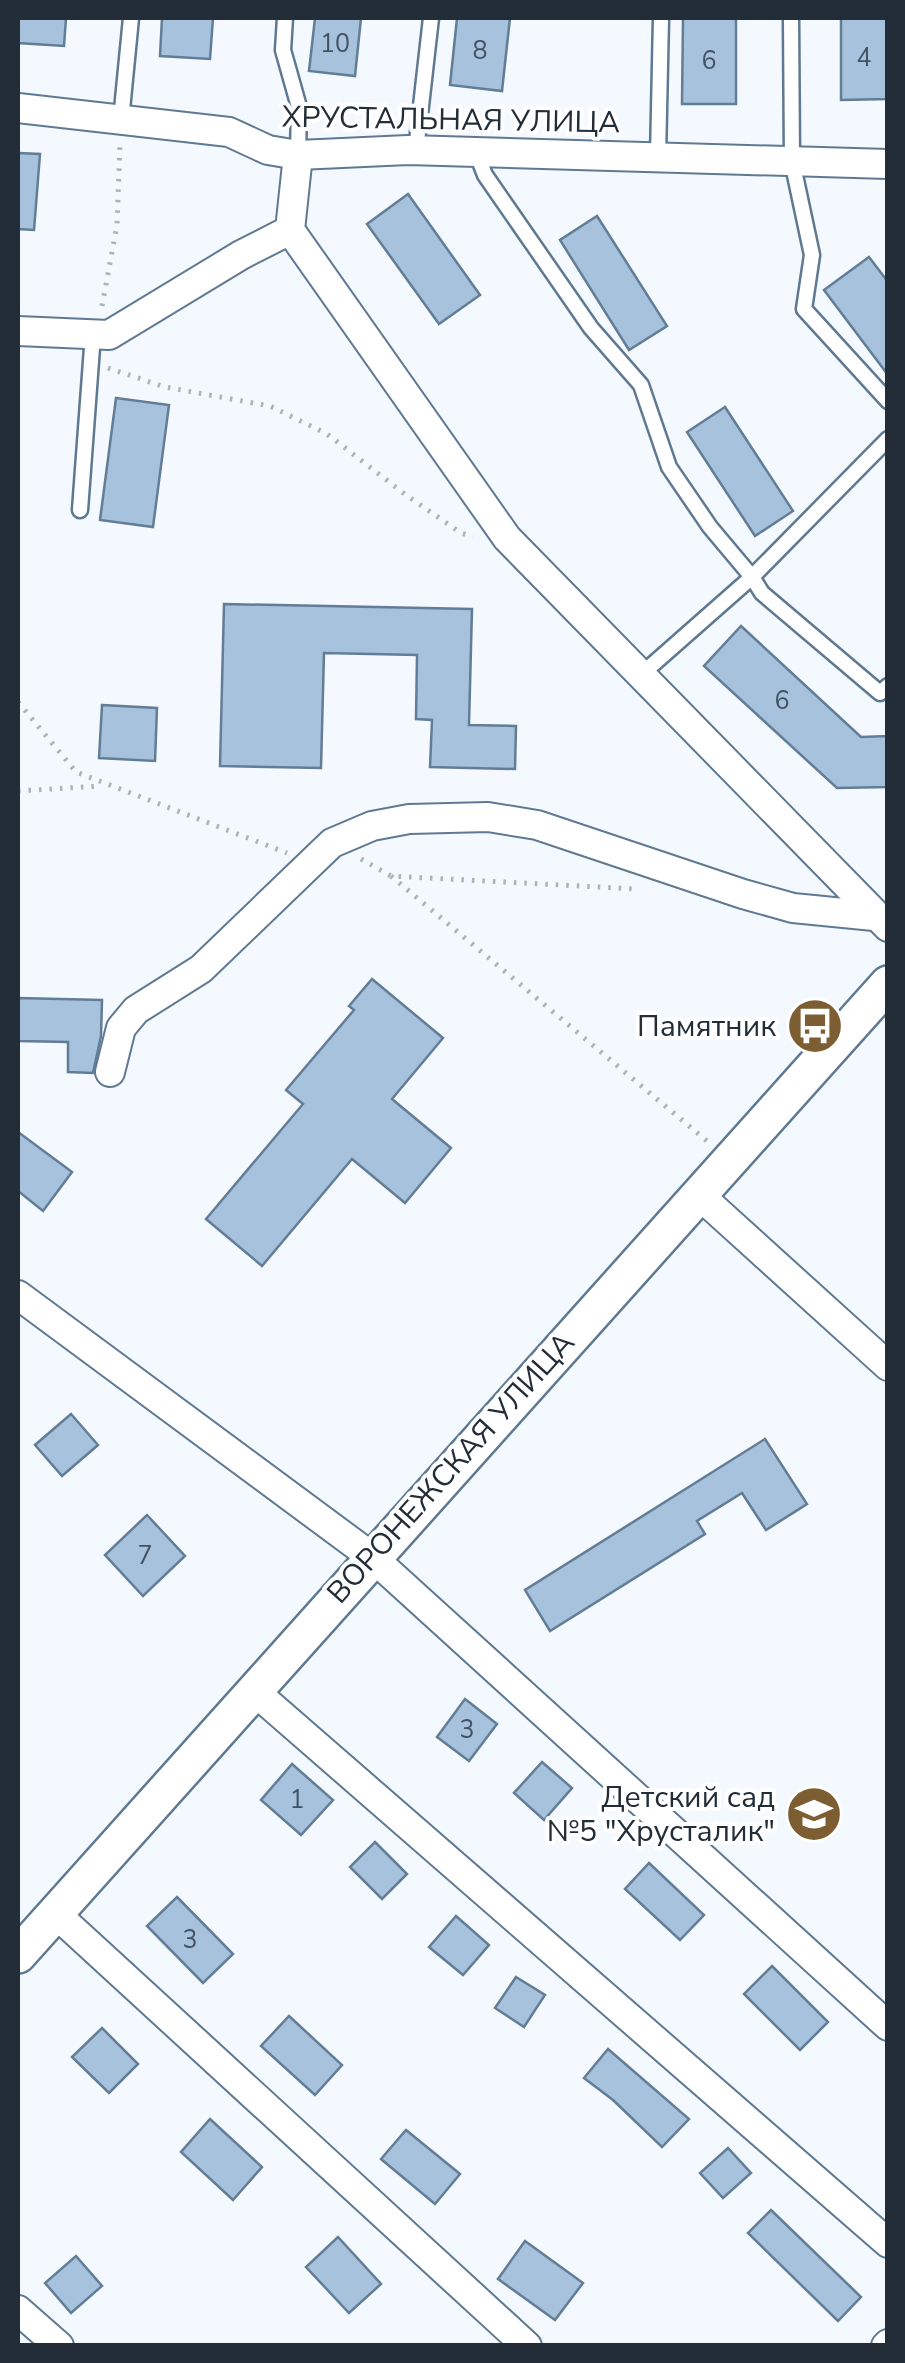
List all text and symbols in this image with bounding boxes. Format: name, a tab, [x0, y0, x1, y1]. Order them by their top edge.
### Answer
house number: 10	[320, 27, 350, 61]
house number: 8	[472, 34, 488, 68]
house number: 4	[856, 41, 872, 75]
house number: 6	[701, 44, 717, 78]
street label: ХРУСТАЛЬНАЯ УЛИЦА	[282, 97, 621, 143]
house number: 6	[774, 684, 790, 718]
bus stop icon: Памятник	[785, 996, 845, 1056]
place label: Памятник	[637, 1006, 776, 1047]
street label: ВОРОНЕЖСКАЯ УЛИЦА	[318, 1323, 584, 1613]
house number: 7	[137, 1539, 153, 1573]
house number: 3	[459, 1713, 475, 1747]
place label: Детский сад №5 "Хрусталик"	[547, 1777, 775, 1852]
house number: 1	[289, 1783, 305, 1817]
school or university icon: Детский сад №5 "Хрусталик"	[784, 1784, 844, 1844]
house number: 3	[182, 1923, 198, 1957]

